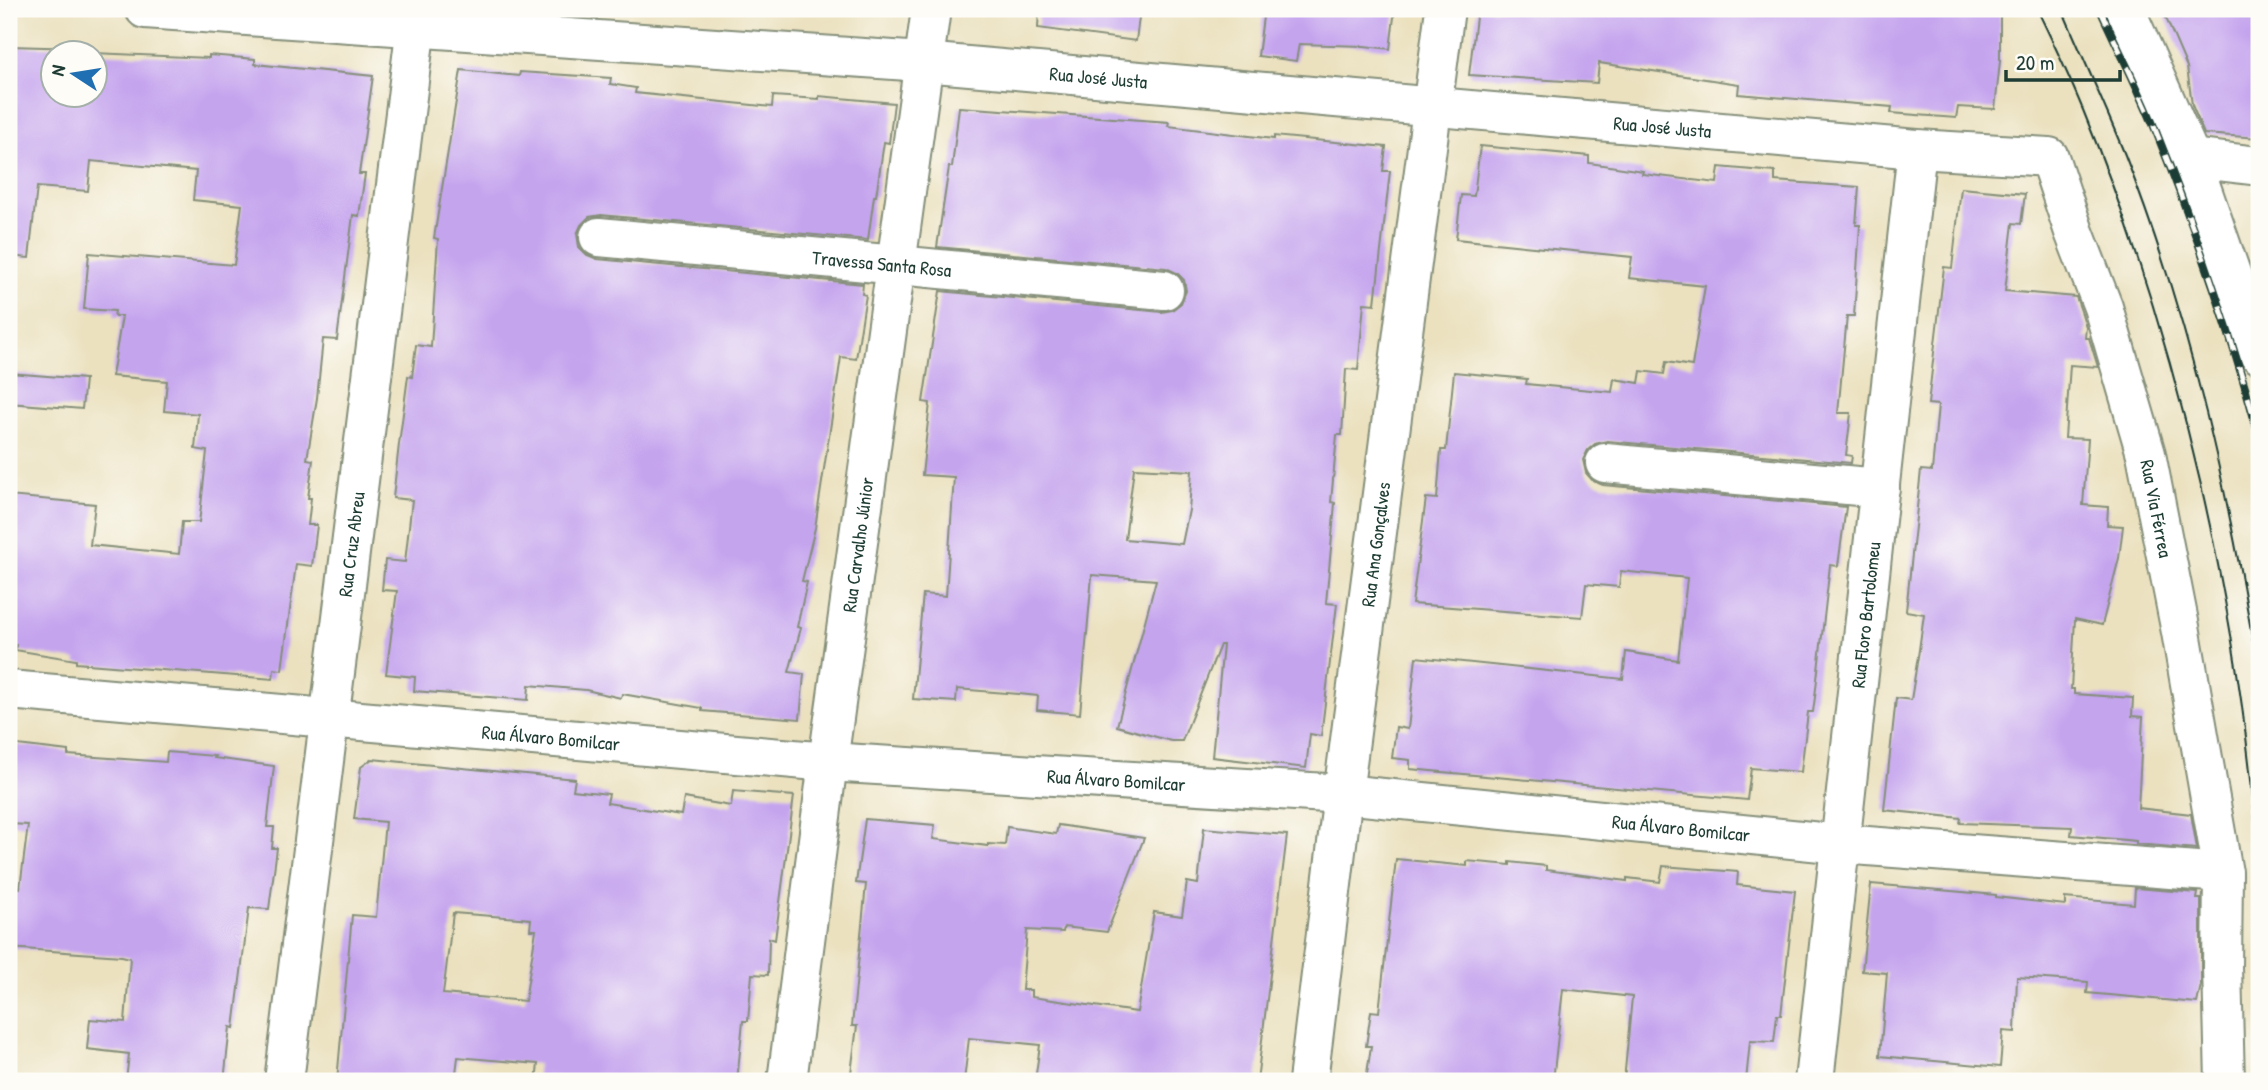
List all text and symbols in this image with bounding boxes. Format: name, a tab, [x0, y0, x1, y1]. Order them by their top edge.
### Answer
north arrow	[38, 38, 108, 108]
scale bar	[2006, 38, 2119, 82]
text: 20 m	[2016, 48, 2054, 77]
street label: Rua José Justa	[1049, 60, 1149, 95]
text: N	[44, 63, 71, 78]
street label: Rua José Justa	[1612, 109, 1713, 144]
street label: Travessa Santa Rosa	[811, 244, 953, 283]
street label: Rua Via Férrea	[2134, 457, 2179, 560]
street label: Rua Carvalho Júnior	[836, 475, 880, 614]
street label: Rua Ana Gonçalves	[1354, 480, 1396, 608]
street label: Rua Cruz Abreu	[332, 490, 371, 598]
street label: Rua Floro Bartolomeu	[1845, 540, 1887, 689]
street label: Rua Álvaro Bomilcar	[481, 719, 622, 757]
street label: Rua Álvaro Bomilcar	[1046, 763, 1187, 797]
street label: Rua Álvaro Bomilcar	[1611, 808, 1752, 848]

